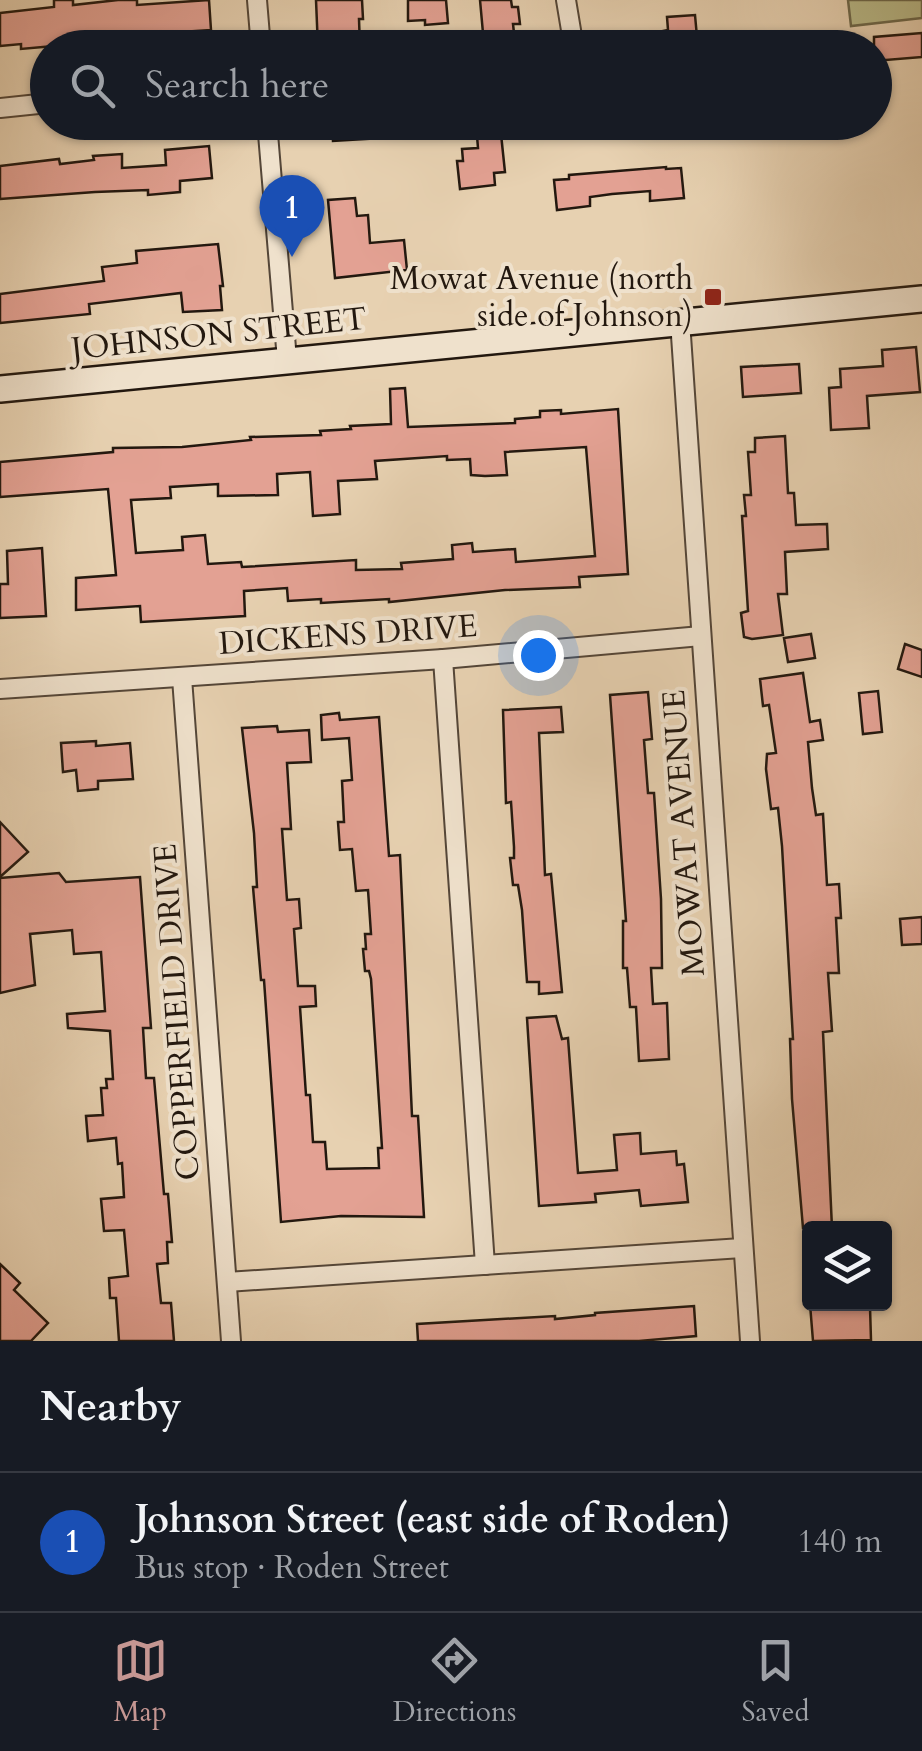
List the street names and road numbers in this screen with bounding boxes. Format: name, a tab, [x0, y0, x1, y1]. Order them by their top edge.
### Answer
street label: JOHNSON STREET	[65, 297, 369, 372]
street label: DICKENS DRIVE	[217, 604, 479, 666]
street label: MOWAT AVENUE	[652, 688, 716, 978]
street label: COPPERFIELD DRIVE	[143, 842, 211, 1182]

